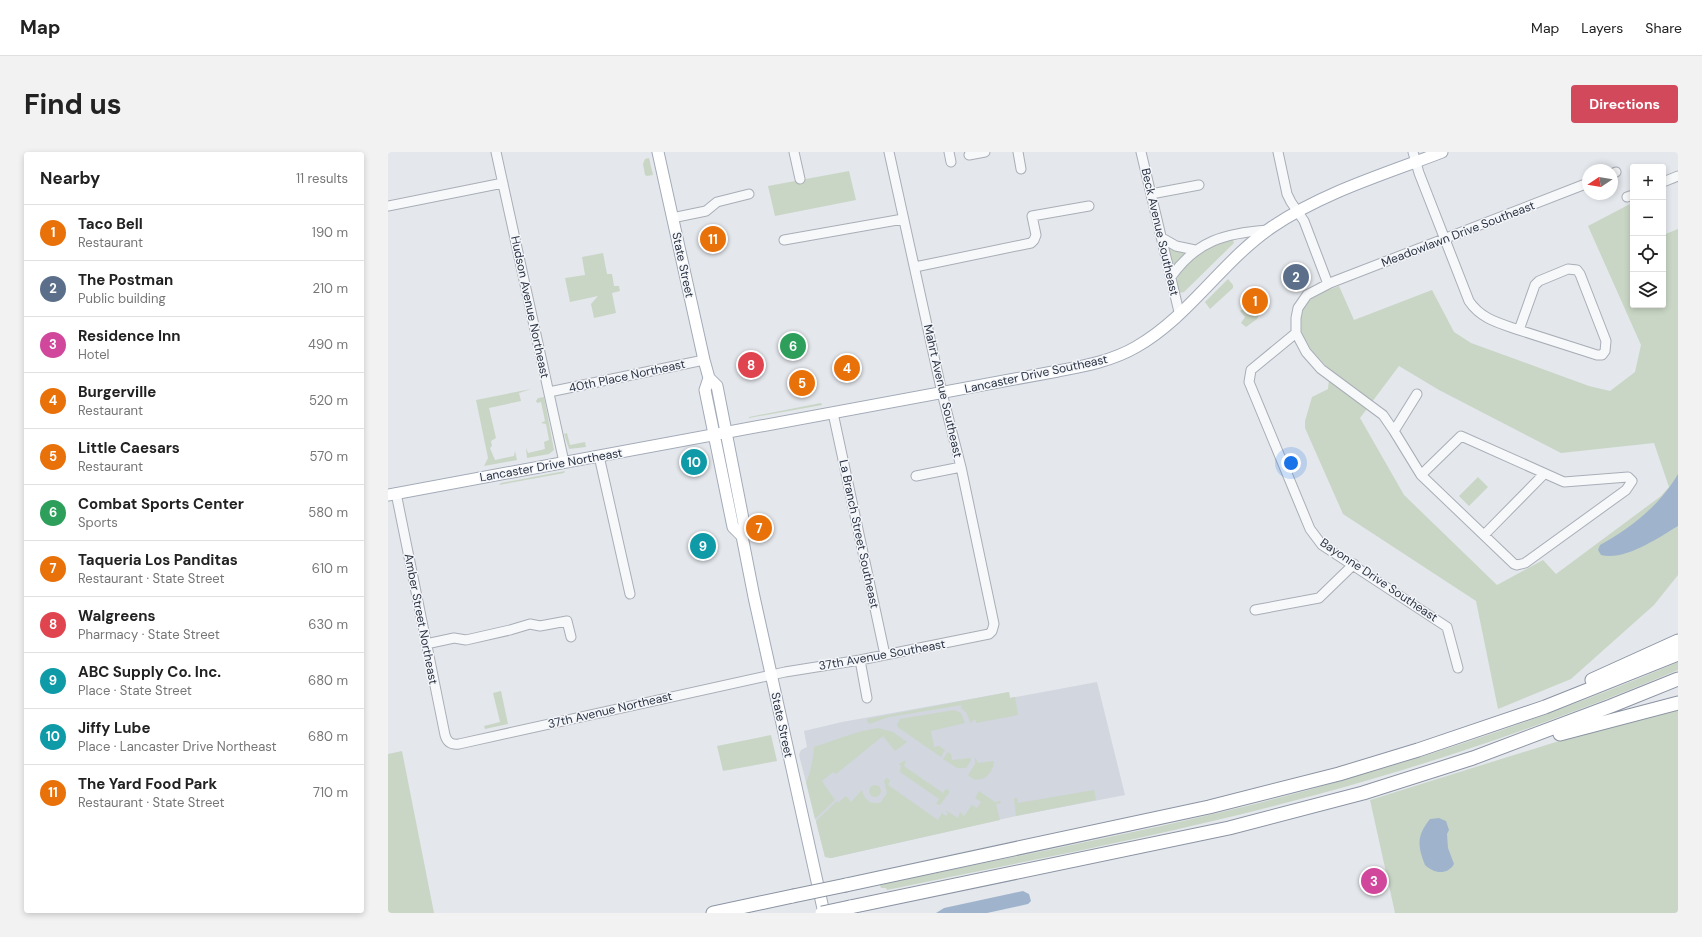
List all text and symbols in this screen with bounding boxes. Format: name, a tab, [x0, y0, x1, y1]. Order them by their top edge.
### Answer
text: Map	[20, 15, 60, 40]
text: Map	[1531, 19, 1559, 37]
text: Layers	[1581, 19, 1623, 37]
text: Share	[1645, 19, 1682, 37]
button: Directions	[1571, 85, 1678, 123]
text: Find us	[24, 86, 122, 123]
north arrow	[1582, 164, 1618, 200]
map controls	[1630, 164, 1666, 308]
button: +	[1630, 164, 1666, 200]
text: Nearby	[40, 167, 100, 189]
street label: Beck Avenue Southeast	[1138, 167, 1183, 298]
text: 11 results	[296, 170, 348, 187]
street label: Meadowlawn Drive Southeast	[1379, 197, 1537, 271]
button: −	[1630, 200, 1666, 236]
text: Taco Bell	[78, 214, 143, 234]
text: 1	[51, 224, 55, 241]
text: 190 m	[312, 224, 348, 241]
pin: 11	[700, 224, 726, 254]
street label: State Street	[668, 231, 698, 300]
text: Restaurant	[78, 234, 143, 251]
street label: Hudson Avenue Northeast	[507, 234, 553, 380]
button: locate	[1630, 236, 1666, 272]
pin: 2	[1283, 262, 1309, 292]
text: The Postman	[78, 270, 173, 290]
button: layers	[1630, 272, 1666, 308]
text: 2	[49, 280, 57, 297]
text: 210 m	[313, 280, 348, 297]
pin: 1	[1242, 286, 1268, 316]
text: Public building	[78, 290, 166, 307]
street label: Mahrt Avenue Southeast	[920, 323, 966, 459]
text: Residence Inn	[78, 326, 181, 346]
pin: 6	[780, 331, 806, 361]
text: 3	[49, 336, 57, 353]
text: 490 m	[308, 336, 348, 353]
text: Hotel	[78, 346, 110, 363]
pin: 8	[738, 350, 764, 380]
street label: Lancaster Drive Southeast	[963, 351, 1109, 397]
pin: 4	[834, 353, 860, 383]
street label: 40th Place Northeast	[567, 356, 687, 396]
pin: 5	[789, 368, 815, 398]
text: Burgerville	[78, 382, 156, 402]
text: 4	[49, 392, 57, 409]
text: 520 m	[309, 392, 348, 409]
text: Restaurant	[78, 402, 143, 419]
text: Little Caesars	[78, 438, 180, 458]
street label: Lancaster Drive Northeast	[478, 445, 624, 485]
pin: 10	[681, 447, 707, 477]
text: 5	[49, 448, 57, 465]
text: 570 m	[310, 448, 348, 465]
your location	[1281, 453, 1301, 473]
text: Restaurant	[78, 458, 143, 475]
street label: La Branch Street Southeast	[835, 458, 883, 610]
text: Combat Sports Center	[78, 494, 244, 514]
text: 6	[49, 504, 57, 521]
text: 580 m	[308, 504, 348, 521]
pin: 7	[746, 513, 772, 543]
text: Sports	[78, 514, 118, 531]
pin: 9	[690, 531, 716, 561]
street label: Bayonne Drive Southeast	[1317, 535, 1441, 626]
text: Taqueria Los Panditas	[78, 550, 238, 570]
street label: Amber Street Northeast	[400, 552, 442, 686]
text: 7	[50, 560, 56, 577]
text: 610 m	[312, 560, 348, 577]
text: Restaurant · State Street	[78, 570, 225, 587]
text: Walgreens	[78, 606, 155, 626]
text: 8	[49, 616, 57, 633]
text: 630 m	[308, 616, 348, 633]
text: Pharmacy · State Street	[78, 626, 220, 643]
street label: 37th Avenue Southeast	[817, 636, 947, 674]
text: ABC Supply Co. Inc.	[78, 662, 221, 682]
text: 9	[49, 672, 57, 689]
text: 680 m	[308, 672, 348, 689]
text: Place · State Street	[78, 682, 192, 699]
street label: 37th Avenue Northeast	[546, 688, 674, 732]
street label: State Street	[767, 691, 797, 760]
text: Jiffy Lube	[78, 718, 150, 738]
text: 10	[46, 728, 60, 745]
text: 680 m	[308, 728, 348, 745]
text: Place · Lancaster Drive Northeast	[78, 738, 277, 755]
text: The Yard Food Park	[78, 774, 217, 794]
text: 11	[48, 784, 58, 801]
text: 710 m	[313, 784, 348, 801]
text: Restaurant · State Street	[78, 794, 225, 811]
pin: 3	[1361, 866, 1387, 896]

